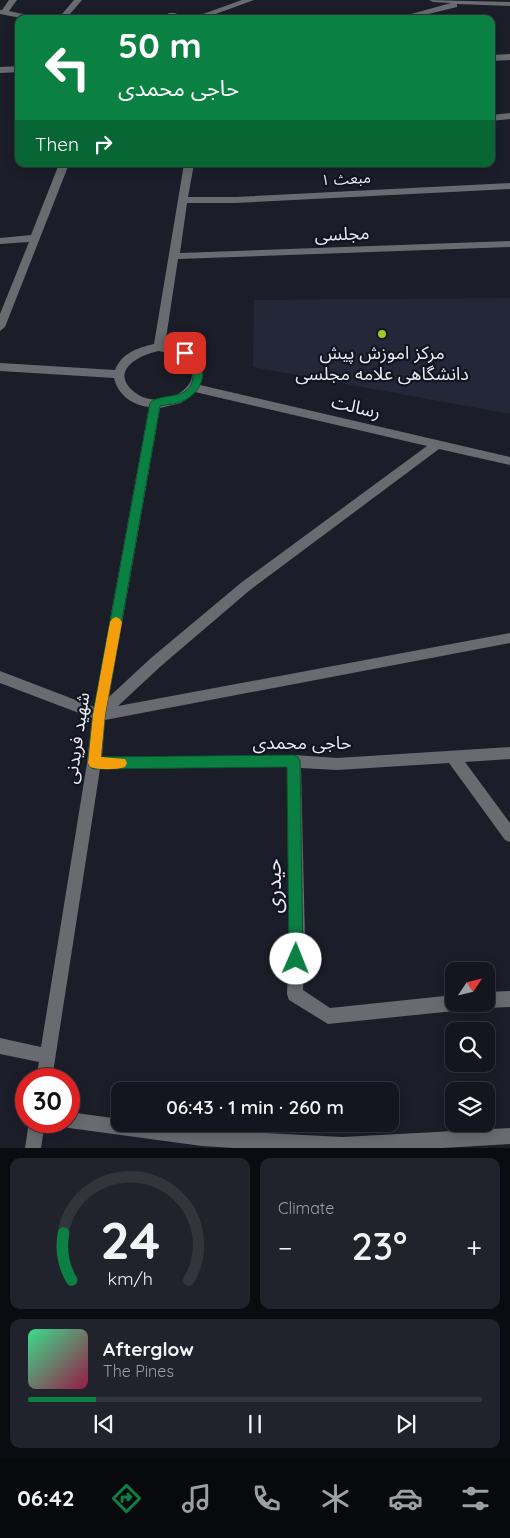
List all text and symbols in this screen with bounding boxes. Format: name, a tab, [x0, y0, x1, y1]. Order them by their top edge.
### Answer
text: 50 m	[118, 23, 202, 67]
icon: left	[35, 35, 100, 100]
text: حاجی محمدی	[118, 74, 239, 102]
icon: right	[89, 130, 117, 158]
text: Then	[35, 132, 79, 156]
street label: مبعث ۱	[321, 168, 371, 189]
street label: مجلسی	[314, 221, 370, 246]
marker: مرکز اموزش پیش دانشگاهی علامه مجلسی	[376, 328, 388, 340]
pin	[164, 332, 206, 374]
icon: arrive	[171, 339, 199, 367]
place label: مرکز اموزش پیش دانشگاهی علامه مجلسی	[295, 341, 469, 385]
street label: رسالت	[329, 390, 383, 423]
street label: شهید فریدنی	[59, 691, 94, 785]
street label: حاجی محمدی	[252, 731, 352, 754]
street label: حیدری	[260, 858, 286, 914]
position arrow	[269, 932, 321, 984]
north arrow	[445, 962, 495, 1012]
map controls	[445, 962, 495, 1132]
button: search	[445, 1022, 495, 1072]
speed limit sign: 30	[15, 1068, 80, 1133]
button: layers	[445, 1082, 495, 1132]
text: 06:43 · 1 min · 260 m	[166, 1095, 344, 1119]
text: Climate	[278, 1198, 334, 1218]
text: 24	[100, 1207, 160, 1272]
text: 23°	[351, 1222, 407, 1270]
text: −	[278, 1230, 293, 1265]
text: +	[466, 1230, 482, 1265]
text: km/h	[107, 1267, 153, 1289]
text: Afterglow	[103, 1337, 194, 1361]
text: The Pines	[103, 1361, 174, 1381]
icon: previous	[90, 1410, 118, 1438]
icon: pause	[241, 1410, 269, 1438]
icon: next	[392, 1410, 420, 1438]
icon: directions	[109, 1481, 144, 1516]
icon: music	[179, 1481, 214, 1516]
icon: phone	[249, 1481, 284, 1516]
icon: climate	[318, 1481, 353, 1516]
icon: car	[388, 1481, 423, 1516]
icon: filters	[458, 1481, 493, 1516]
text: 06:42	[17, 1484, 74, 1512]

